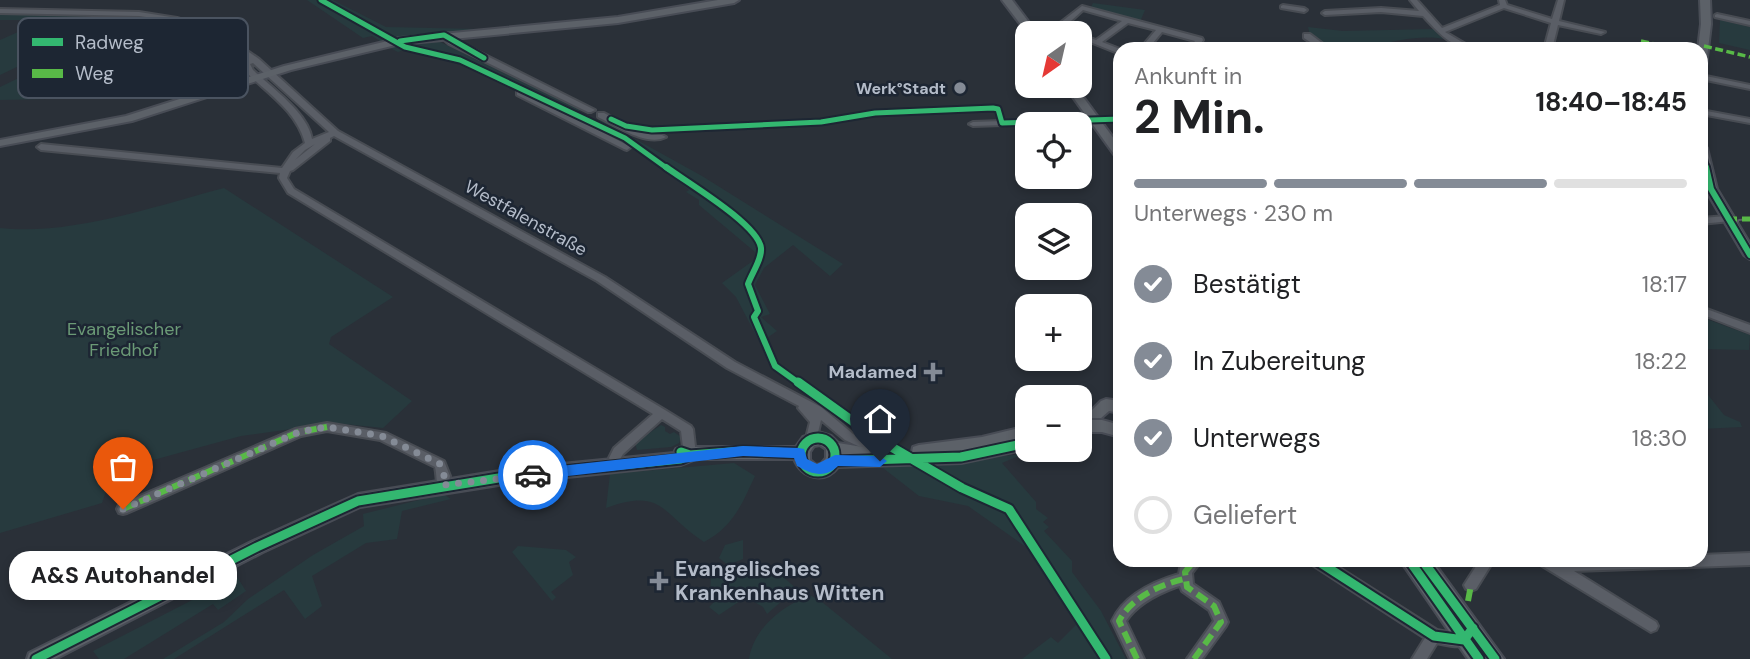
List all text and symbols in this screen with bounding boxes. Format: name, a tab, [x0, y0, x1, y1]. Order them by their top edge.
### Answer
legend	[18, 18, 248, 98]
north arrow	[1015, 21, 1092, 98]
map controls	[1015, 21, 1092, 462]
text: Radweg	[75, 30, 144, 55]
text: Weg	[75, 61, 114, 86]
text: Ankunft in	[1134, 61, 1242, 91]
place label: Werk°Stadt	[856, 78, 946, 99]
marker: Werk°Stadt	[952, 80, 968, 96]
text: 18:40–18:45	[1536, 85, 1687, 119]
text: 2 Min.	[1134, 87, 1265, 147]
button: locate	[1015, 112, 1092, 189]
street label: Westfalenstraße	[460, 174, 592, 262]
text: Unterwegs · 230 m	[1134, 198, 1333, 228]
button: layers	[1015, 203, 1092, 280]
icon: check	[1134, 265, 1172, 303]
text: Bestätigt	[1193, 267, 1301, 301]
text: 18:17	[1642, 269, 1687, 299]
button: +	[1015, 294, 1092, 371]
park label: Evangelischer Friedhof	[67, 317, 181, 362]
icon: check	[1134, 342, 1172, 380]
text: In Zubereitung	[1193, 344, 1366, 378]
text: 18:22	[1635, 346, 1687, 376]
place label: Madamed	[829, 360, 917, 384]
marker: Madamed	[923, 362, 943, 382]
button: −	[1015, 385, 1092, 462]
pin	[850, 389, 910, 461]
icon: home	[861, 400, 899, 438]
icon: check	[1134, 419, 1172, 457]
text: Unterwegs	[1193, 421, 1321, 455]
text: 18:30	[1632, 423, 1687, 453]
pin	[93, 437, 153, 509]
courier	[498, 440, 568, 510]
icon: bag	[104, 448, 142, 486]
icon: car	[514, 456, 552, 494]
text: Geliefert	[1193, 498, 1297, 532]
callout: A&S Autohandel	[9, 551, 237, 600]
place label: Evangelisches Krankenhaus Witten	[675, 555, 884, 607]
text: A&S Autohandel	[31, 560, 215, 590]
marker: Evangelisches Krankenhaus Witten	[649, 571, 669, 591]

